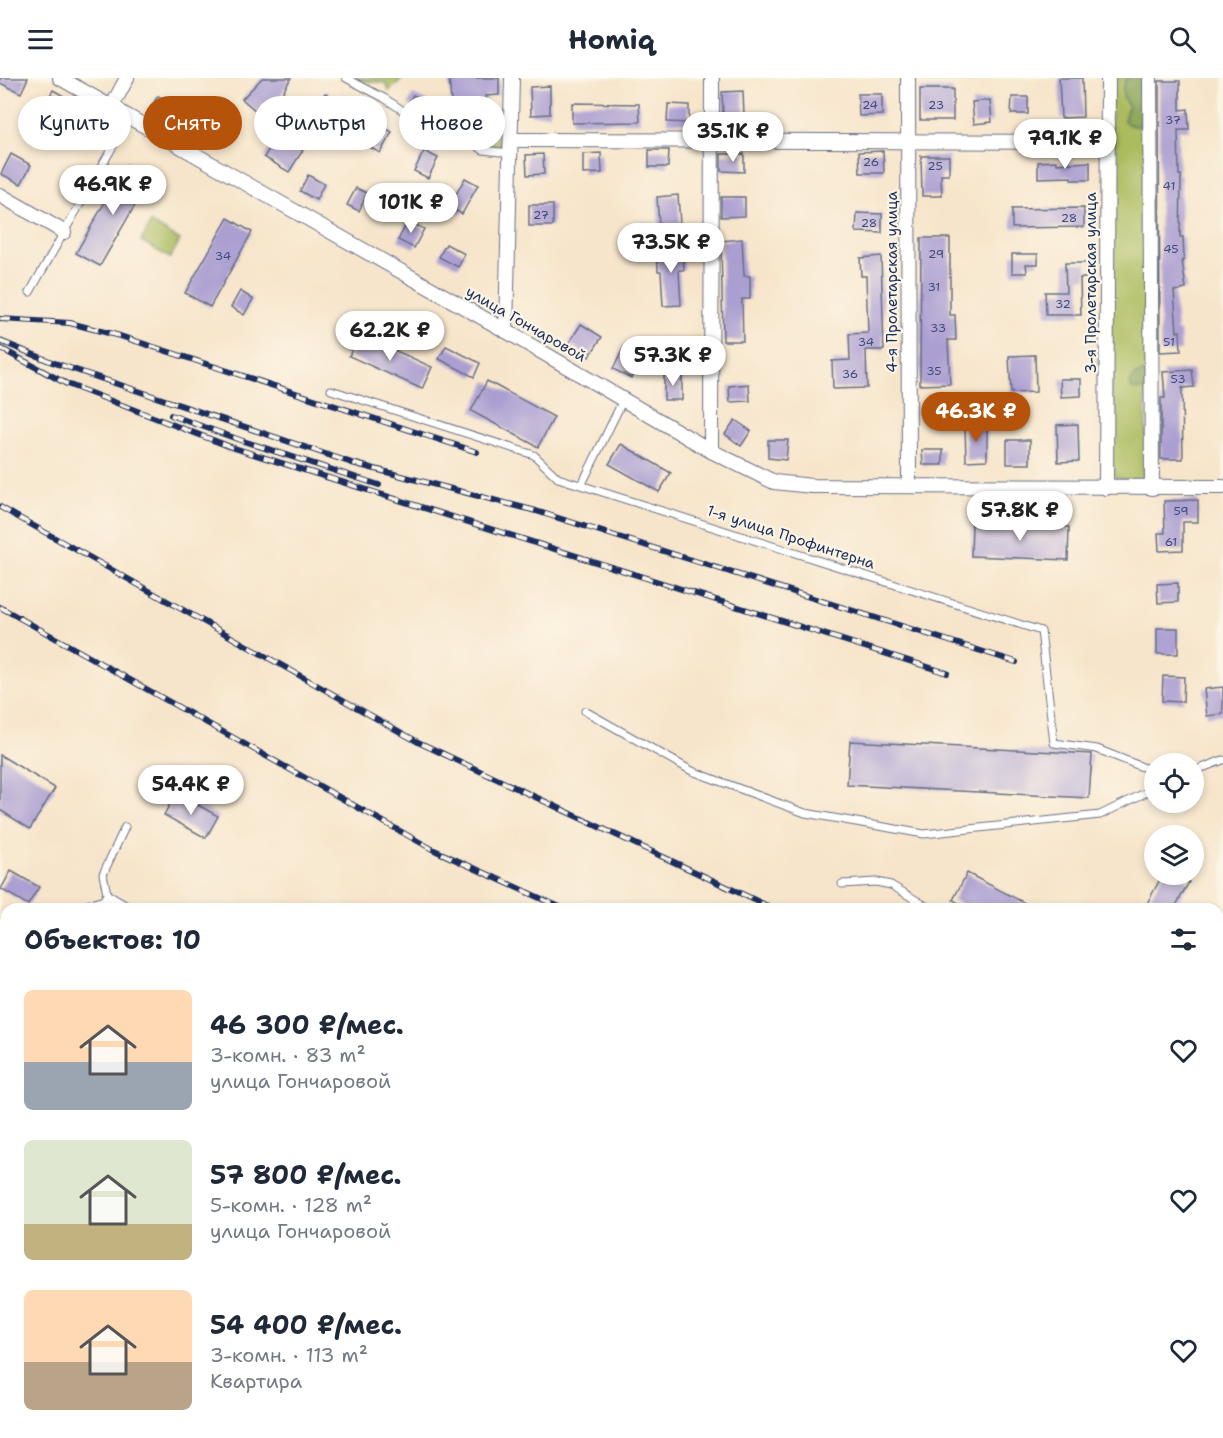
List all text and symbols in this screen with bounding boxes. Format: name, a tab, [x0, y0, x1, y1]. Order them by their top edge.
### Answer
text: Homiq	[568, 21, 655, 58]
icon: menu	[24, 23, 57, 56]
icon: search	[1166, 23, 1199, 56]
chip: Купить	[18, 96, 131, 150]
chip: Снять	[143, 96, 242, 150]
chip: Фильтры	[254, 96, 387, 150]
chip: Новое	[399, 96, 505, 150]
house number: 24	[862, 97, 878, 113]
house number: 23	[928, 97, 944, 113]
pin: 35.1K ₽	[678, 112, 788, 163]
house number: 37	[1165, 112, 1181, 128]
text: 35.1K ₽	[696, 118, 770, 144]
pin: 79.1K ₽	[1010, 119, 1120, 170]
text: 79.1K ₽	[1027, 125, 1103, 151]
house number: 26	[863, 154, 879, 170]
house number: 25	[927, 158, 943, 174]
pin: 46.9K ₽	[58, 165, 168, 216]
text: 46.9K ₽	[73, 171, 153, 197]
house number: 41	[1163, 178, 1175, 194]
pin: 101K ₽	[362, 183, 460, 234]
text: 101K ₽	[378, 189, 444, 215]
street label: 4-я Пролетарская улица	[882, 190, 902, 373]
street label: 3-я Пролетарская улица	[1081, 192, 1101, 374]
house number: 27	[533, 207, 549, 223]
house number: 28	[1061, 210, 1077, 226]
house number: 28	[861, 215, 877, 231]
pin: 73.5K ₽	[616, 223, 726, 274]
text: 73.5K ₽	[631, 229, 711, 255]
house number: 45	[1163, 241, 1179, 257]
house number: 29	[928, 246, 944, 262]
house number: 34	[215, 248, 231, 264]
house number: 31	[928, 279, 940, 295]
street label: улица Гончаровой	[462, 281, 590, 367]
house number: 32	[1055, 296, 1071, 312]
pin: 62.2K ₽	[335, 311, 445, 362]
text: 62.2K ₽	[349, 317, 431, 343]
house number: 33	[930, 320, 946, 336]
house number: 34	[858, 334, 874, 350]
house number: 51	[1163, 334, 1175, 350]
pin: 57.3K ₽	[618, 336, 728, 387]
text: 57.3K ₽	[634, 342, 712, 368]
house number: 35	[926, 363, 942, 379]
house number: 36	[842, 366, 858, 382]
house number: 53	[1170, 371, 1186, 387]
pin: 46.3K ₽	[921, 392, 1031, 443]
text: 46.3K ₽	[935, 398, 1017, 424]
pin: 57.8K ₽	[965, 491, 1075, 542]
text: 57.8K ₽	[981, 497, 1059, 523]
street label: 1-я улица Профинтерна	[704, 500, 878, 574]
house number: 59	[1173, 503, 1189, 519]
house number: 61	[1165, 534, 1177, 550]
map controls	[1144, 753, 1204, 885]
button: locate	[1144, 753, 1204, 813]
pin: 54.4K ₽	[136, 765, 246, 816]
text: 54.4K ₽	[152, 771, 230, 797]
button: layers	[1144, 825, 1204, 885]
text: Объектов: 10	[24, 922, 201, 957]
icon: filters	[1167, 923, 1200, 956]
text: 46 300 ₽/мес.	[210, 1007, 404, 1042]
icon: home	[72, 1014, 144, 1086]
icon: heart	[1167, 1034, 1200, 1067]
text: 3-комн. · 83 m²	[210, 1042, 366, 1068]
text: улица Гончаровой	[210, 1068, 391, 1094]
text: 57 800 ₽/мес.	[210, 1157, 402, 1192]
icon: home	[72, 1164, 144, 1236]
icon: heart	[1167, 1184, 1200, 1217]
text: 5-комн. · 128 m²	[210, 1192, 372, 1218]
text: улица Гончаровой	[210, 1218, 391, 1244]
text: 54 400 ₽/мес.	[210, 1307, 402, 1342]
icon: home	[72, 1314, 144, 1386]
icon: heart	[1167, 1334, 1200, 1367]
text: 3-комн. · 113 m²	[210, 1342, 368, 1368]
text: Квартира	[210, 1368, 302, 1394]

